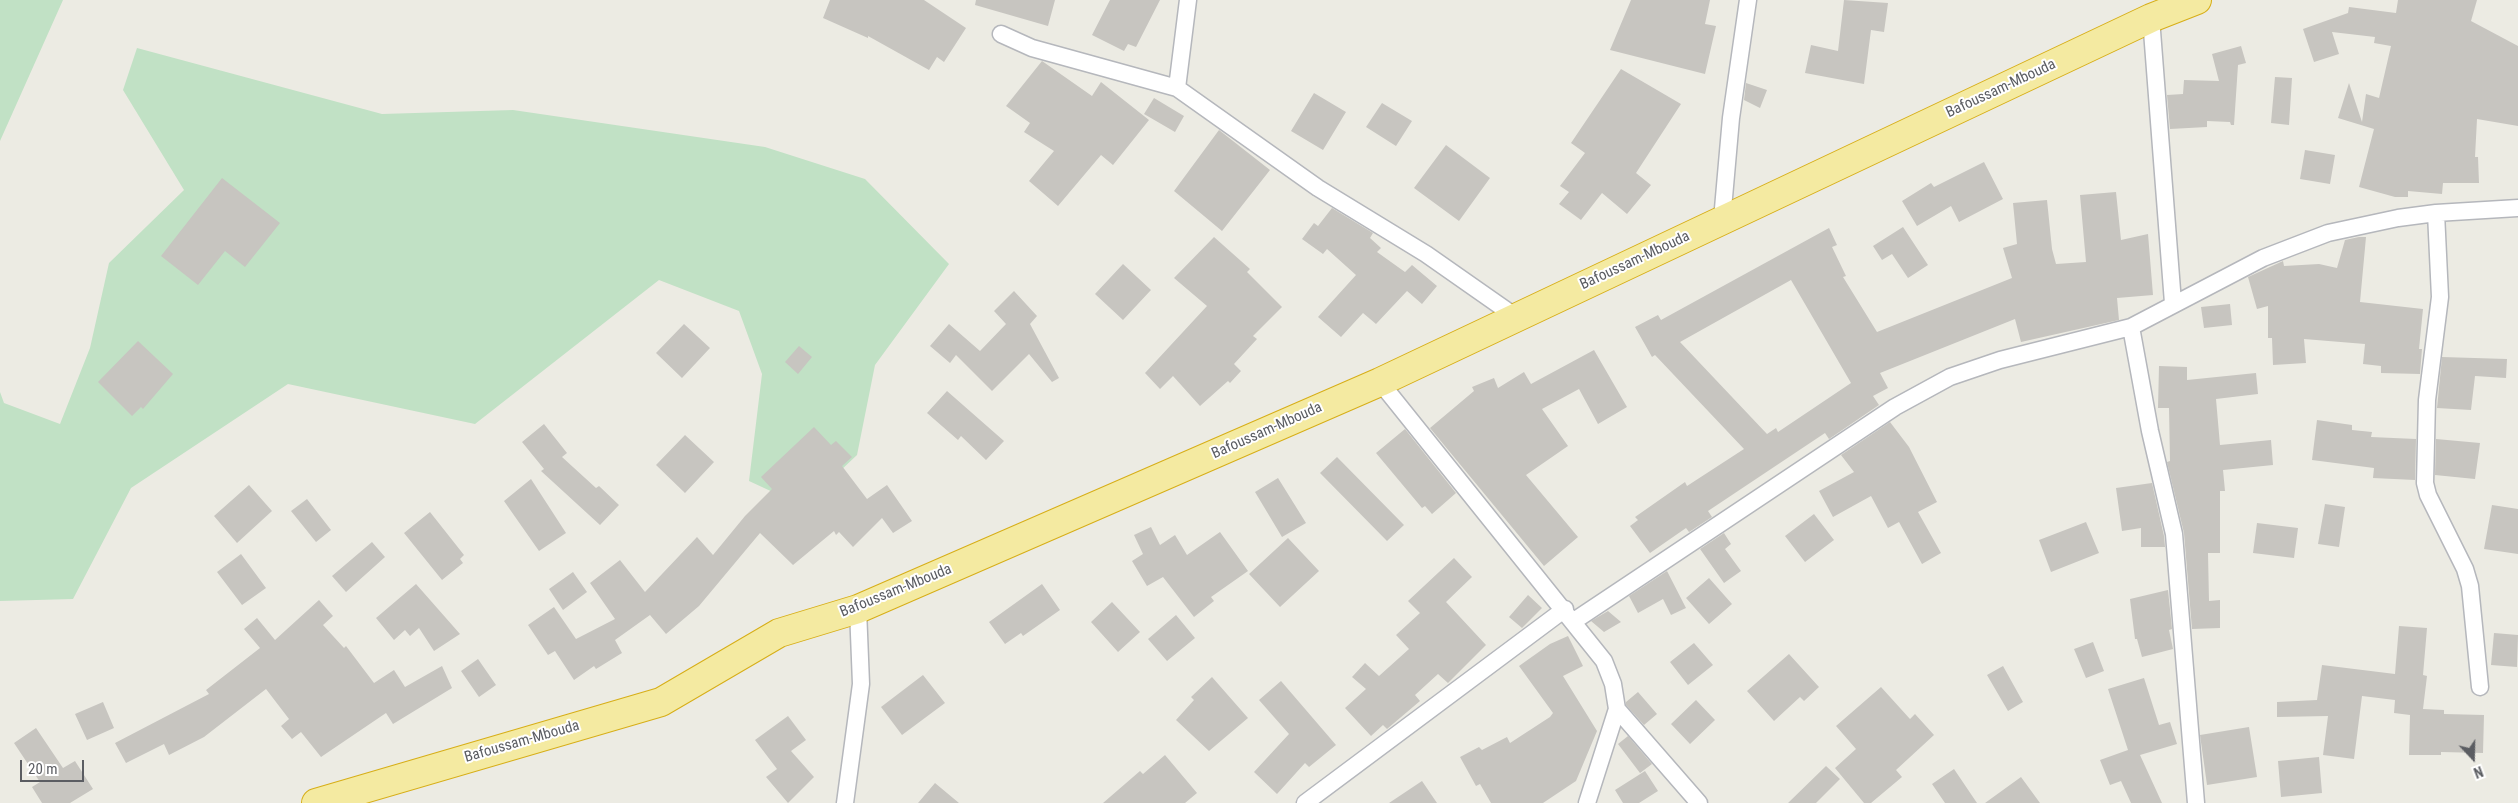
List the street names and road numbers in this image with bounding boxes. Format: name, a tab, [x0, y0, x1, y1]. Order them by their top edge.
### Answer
street label: Bafoussam-Mbouda	[1943, 56, 2059, 122]
street label: Bafoussam-Mbouda	[1577, 228, 1693, 294]
street label: Bafoussam-Mbouda	[1209, 399, 1325, 463]
street label: Bafoussam-Mbouda	[838, 560, 954, 622]
street label: Bafoussam-Mbouda	[462, 717, 582, 767]

